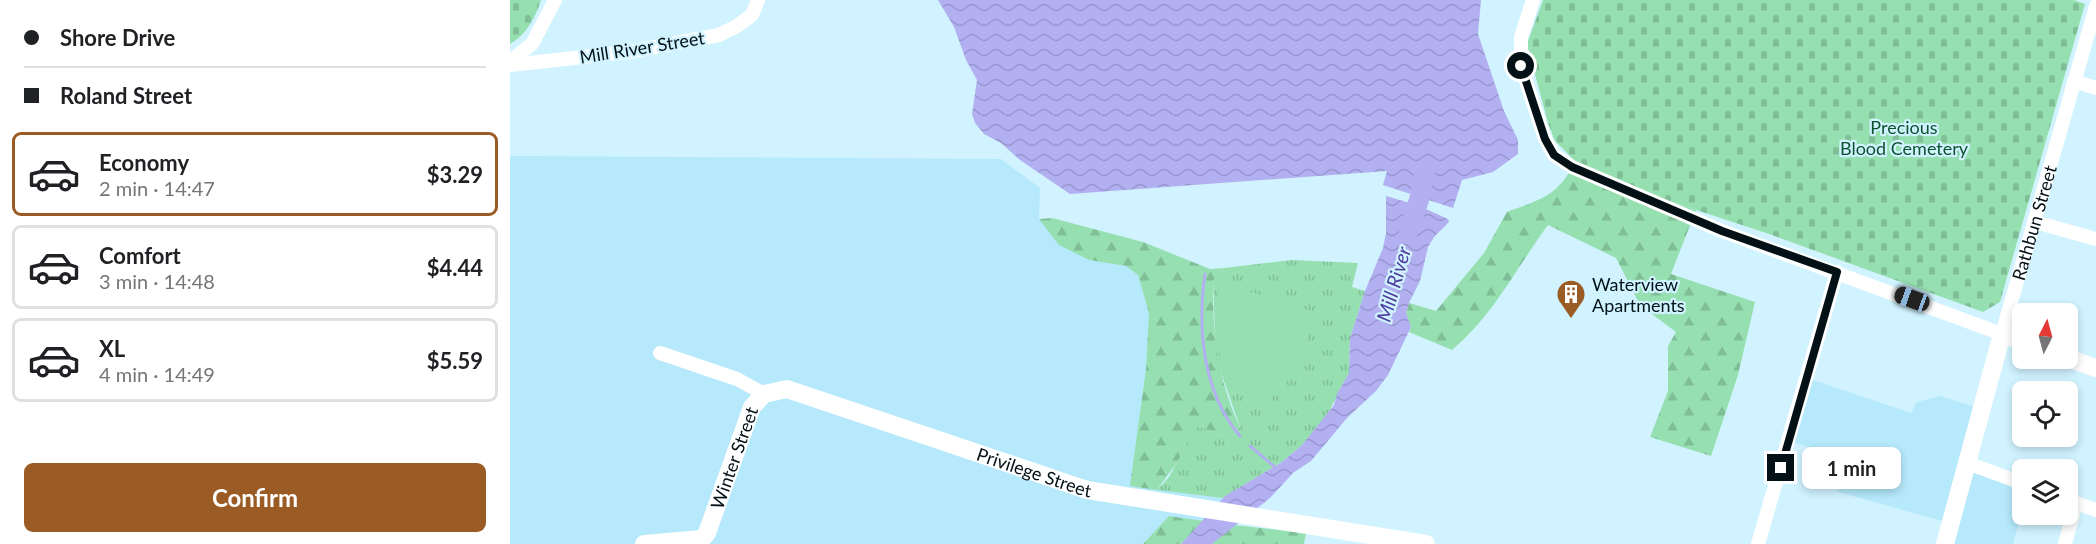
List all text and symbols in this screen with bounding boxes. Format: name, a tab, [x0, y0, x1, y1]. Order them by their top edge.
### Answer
text: Shore Drive	[60, 24, 175, 51]
street label: Mill River Street	[578, 26, 707, 68]
route start	[1507, 52, 1534, 79]
text: Roland Street	[60, 82, 192, 109]
park label: Precious Blood Cemetery	[1840, 116, 1969, 159]
icon: car	[27, 147, 81, 201]
text: Economy	[99, 149, 189, 176]
text: $3.29	[427, 161, 483, 188]
street label: Rathbun Street	[2007, 162, 2061, 283]
text: 2 min · 14:47	[99, 176, 215, 200]
icon: car	[27, 240, 81, 294]
text: Comfort	[99, 242, 181, 269]
water label: Mill River	[1371, 242, 1416, 324]
text: $4.44	[427, 254, 483, 281]
text: 3 min · 14:48	[99, 269, 215, 293]
place label: Waterview Apartments	[1592, 273, 1685, 316]
building icon: Waterview Apartments	[1555, 278, 1587, 320]
car	[1892, 284, 1932, 314]
north arrow	[2012, 303, 2078, 369]
map controls	[2012, 303, 2078, 525]
icon: car	[27, 333, 81, 387]
text: XL	[99, 335, 125, 362]
text: $5.59	[427, 347, 483, 374]
text: 4 min · 14:49	[99, 362, 215, 386]
button: locate	[2012, 381, 2078, 447]
street label: Winter Street	[706, 403, 762, 512]
street label: Privilege Street	[974, 443, 1093, 502]
callout: 1 min	[1802, 447, 1901, 489]
route end	[1767, 454, 1794, 481]
text: 1 min	[1827, 456, 1876, 480]
button: layers	[2012, 459, 2078, 525]
button: Confirm	[24, 463, 486, 532]

